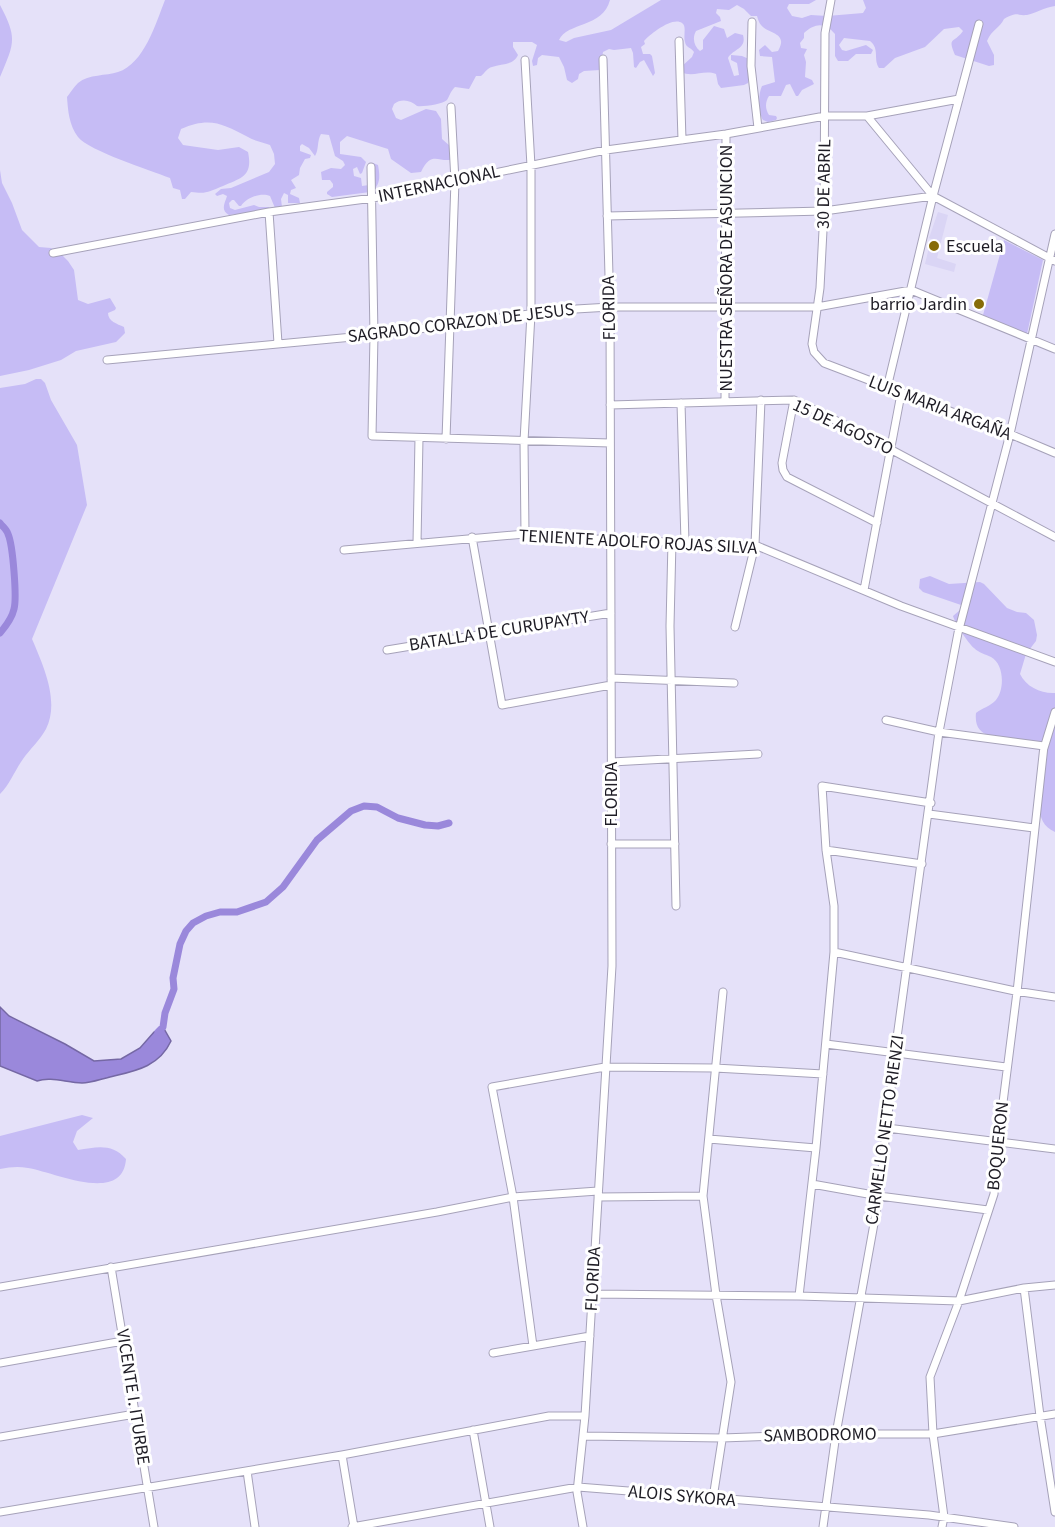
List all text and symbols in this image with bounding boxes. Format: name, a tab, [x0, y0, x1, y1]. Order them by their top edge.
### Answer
street label: 30 DE ABRIL	[811, 139, 837, 229]
street label: NUESTRA SEÑORA DE ASUNCION	[714, 145, 739, 391]
street label: INTERNACIONAL	[376, 159, 503, 209]
place label: Escuela	[946, 234, 1004, 259]
marker: Escuela	[927, 239, 941, 253]
street label: FLORIDA	[596, 275, 622, 341]
place label: barrio Jardin	[870, 292, 967, 317]
street label: SAGRADO CORAZON DE JESUS	[346, 297, 576, 349]
marker: barrio Jardin	[972, 297, 986, 311]
street label: LUIS MARIA ARGAÑA	[865, 369, 1015, 447]
street label: 15 DE AGOSTO	[788, 393, 898, 461]
street label: TENIENTE ADOLFO ROJAS SILVA	[518, 523, 758, 561]
street label: BATALLA DE CURUPAYTY	[407, 604, 591, 658]
street label: FLORIDA	[599, 761, 624, 826]
street label: CARMELLO NETTO RIENZI	[859, 1033, 911, 1227]
street label: BOQUERON	[981, 1100, 1015, 1192]
street label: FLORIDA	[579, 1246, 607, 1312]
street label: VICENTE I. ITURBE	[110, 1327, 156, 1467]
street label: SAMBODROMO	[763, 1422, 877, 1448]
street label: ALOIS SYKORA	[627, 1479, 737, 1513]

